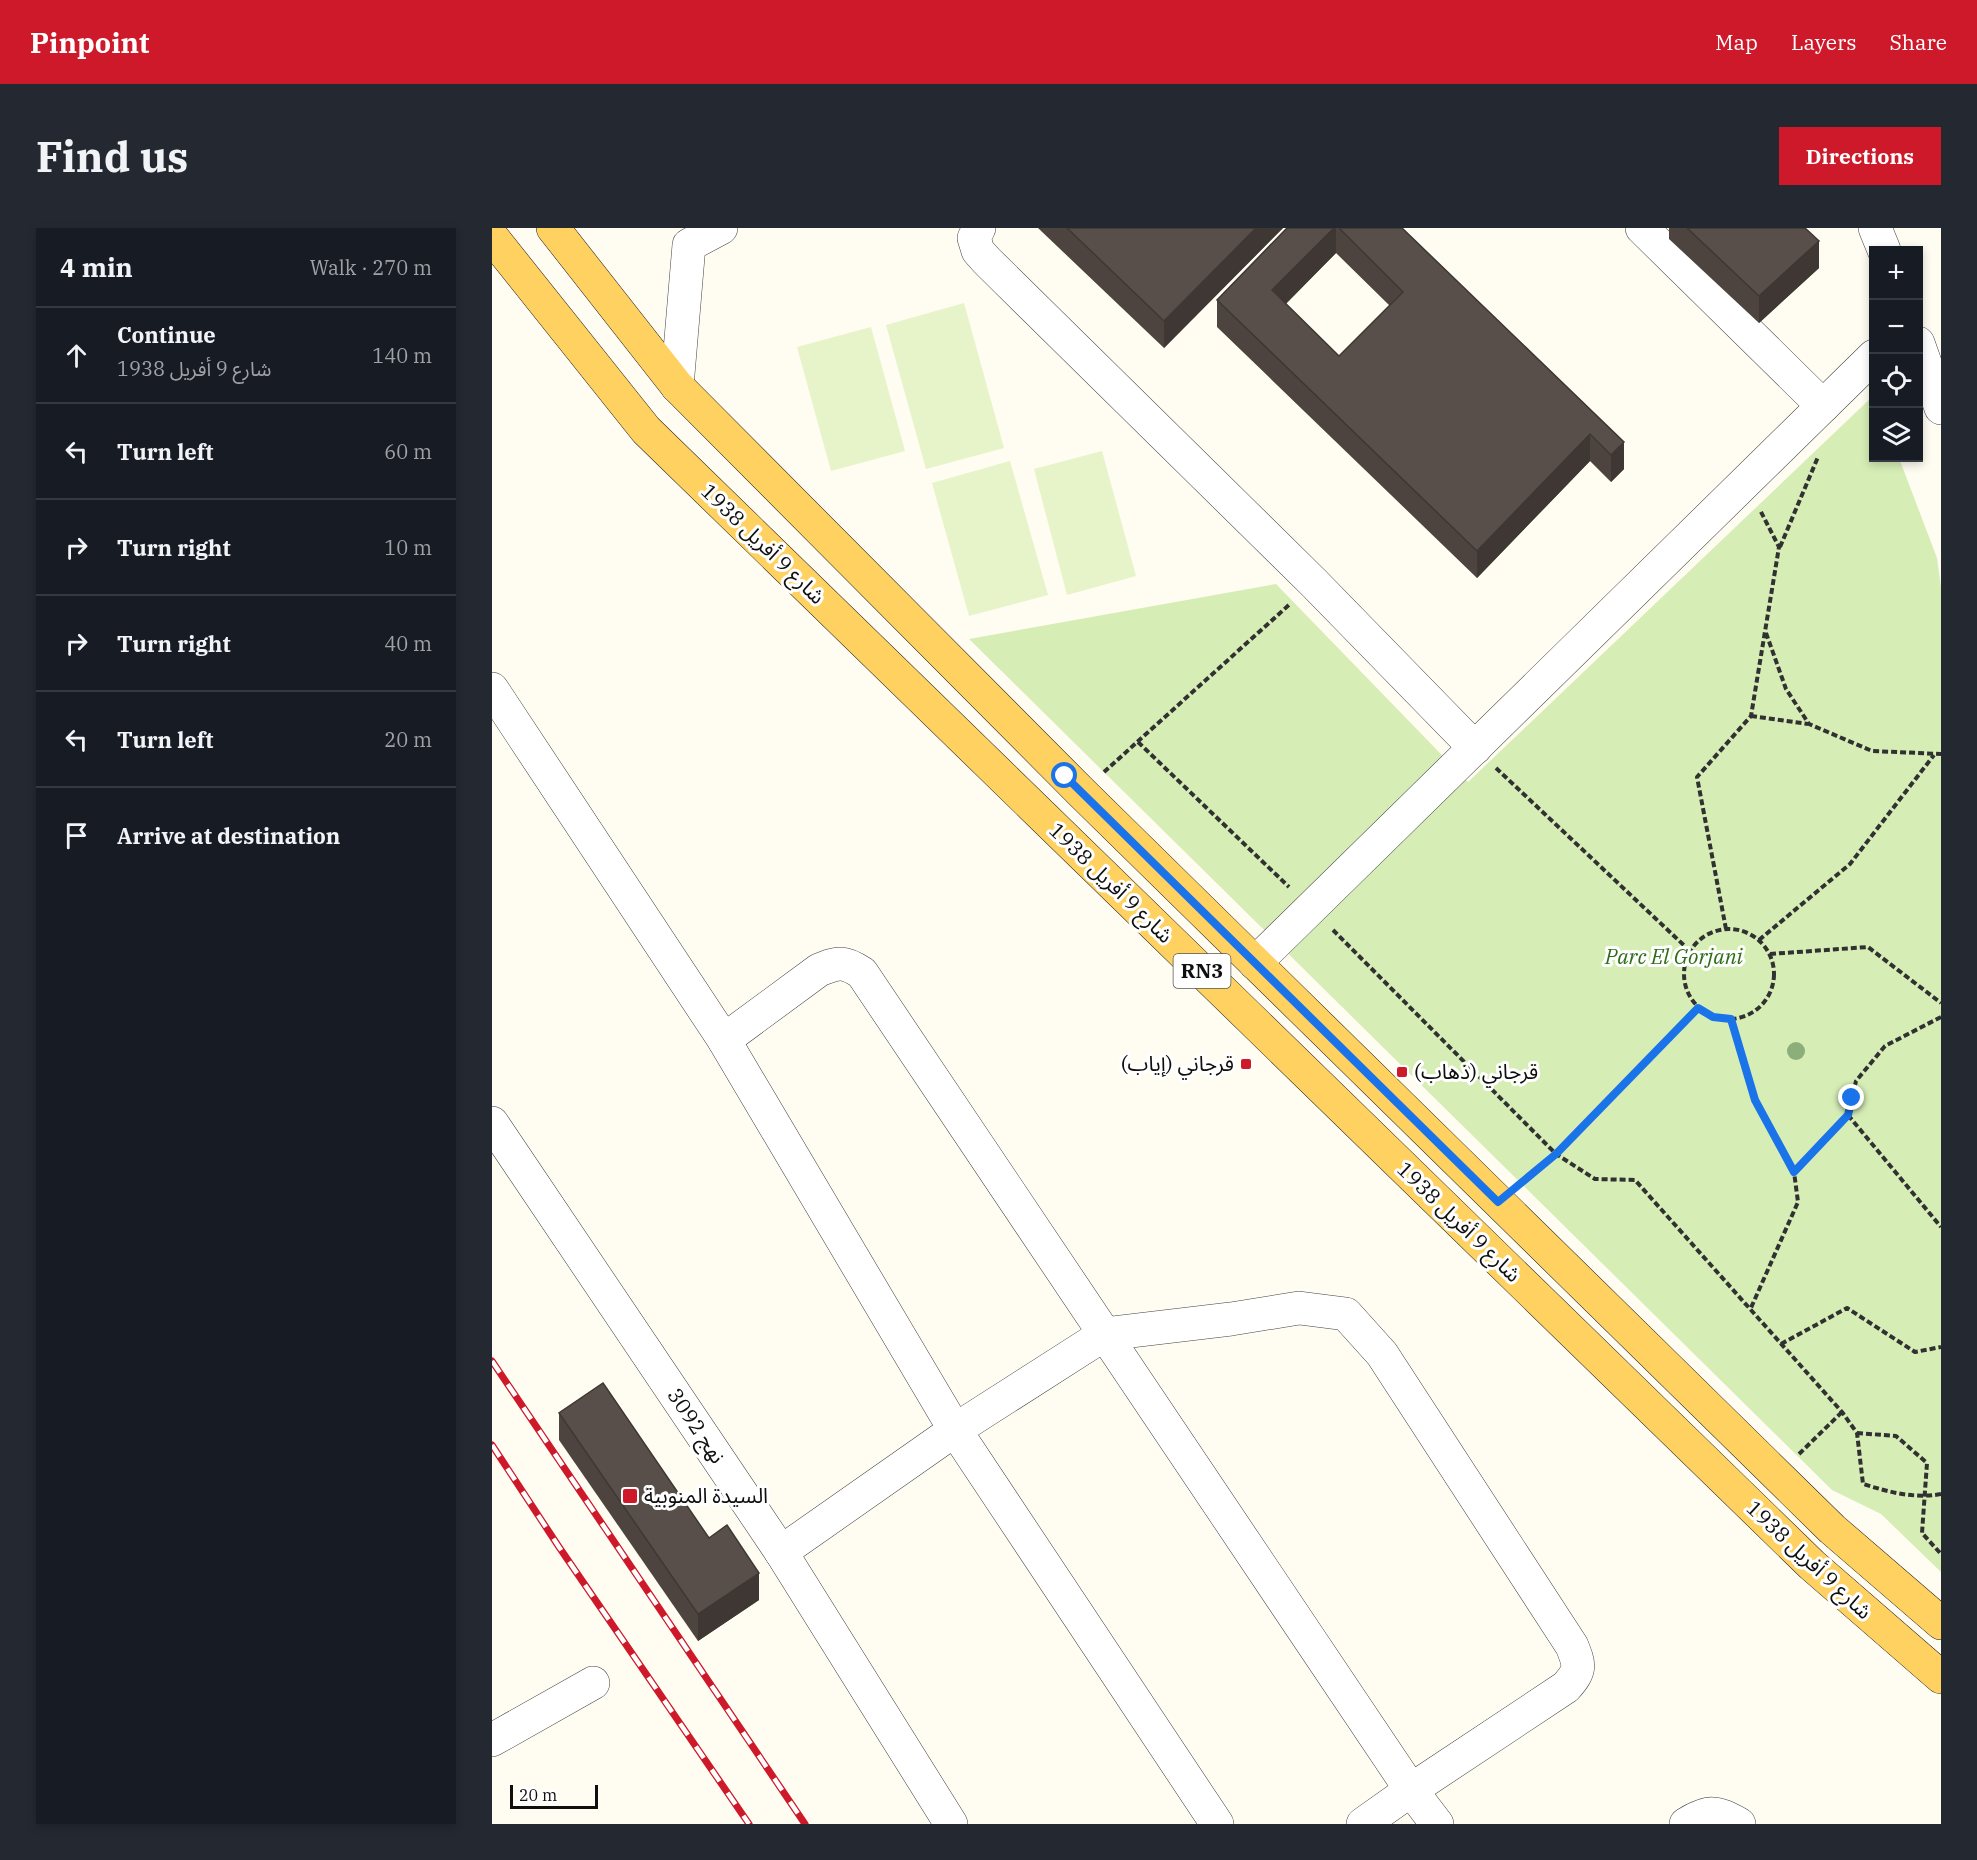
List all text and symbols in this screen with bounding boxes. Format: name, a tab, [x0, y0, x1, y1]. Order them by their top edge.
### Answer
text: Pinpoint	[30, 24, 150, 61]
text: Map	[1715, 28, 1758, 56]
text: Layers	[1791, 28, 1857, 56]
text: Share	[1890, 28, 1947, 56]
button: Directions	[1779, 127, 1941, 185]
text: Find us	[36, 129, 188, 184]
map controls	[1869, 246, 1923, 462]
button: +	[1869, 246, 1923, 300]
text: 4 min	[60, 250, 133, 284]
text: Walk · 270 m	[310, 254, 432, 281]
button: −	[1869, 300, 1923, 354]
text: Continue	[117, 320, 216, 349]
icon: ahead	[60, 339, 93, 372]
text: 140 m	[372, 342, 432, 369]
button: locate	[1869, 354, 1923, 408]
text: شارع 9 أفريل 1938	[117, 355, 271, 382]
button: layers	[1869, 408, 1923, 462]
icon: left	[60, 435, 93, 468]
text: Turn left	[117, 437, 213, 466]
text: 60 m	[384, 438, 432, 465]
street label: شارع 9 أفريل 1938	[694, 477, 832, 611]
icon: right	[60, 531, 93, 564]
text: Turn right	[117, 533, 231, 562]
text: 10 m	[384, 534, 432, 561]
icon: right	[60, 627, 93, 660]
text: Turn right	[117, 629, 231, 658]
text: 40 m	[384, 630, 432, 657]
icon: left	[60, 723, 93, 756]
text: Turn left	[117, 725, 213, 754]
text: 20 m	[384, 726, 432, 753]
route start	[1051, 762, 1077, 788]
street label: شارع 9 أفريل 1938	[1042, 816, 1180, 950]
icon: arrive	[60, 819, 93, 852]
text: Arrive at destination	[117, 821, 340, 850]
park label: Parc El Gorjani	[1604, 942, 1744, 970]
road number: RN3	[1174, 954, 1230, 988]
place label: قرجاني (إياب)	[1121, 1049, 1234, 1080]
marker: قرجاني (إياب)	[1239, 1057, 1253, 1071]
place label: قرجاني (ذهاب)	[1414, 1057, 1538, 1088]
marker: قرجاني (ذهاب)	[1395, 1065, 1409, 1079]
route end	[1838, 1084, 1864, 1110]
street label: شارع 9 أفريل 1938	[1390, 1155, 1528, 1289]
street label: نهج 3092	[660, 1382, 732, 1470]
place label: السيدة المنوبية	[644, 1481, 768, 1509]
marker: السيدة المنوبية	[621, 1487, 639, 1505]
street label: شارع 9 أفريل 1938	[1739, 1494, 1879, 1626]
scale bar	[510, 1782, 598, 1810]
text: 20 m	[519, 1785, 557, 1805]

